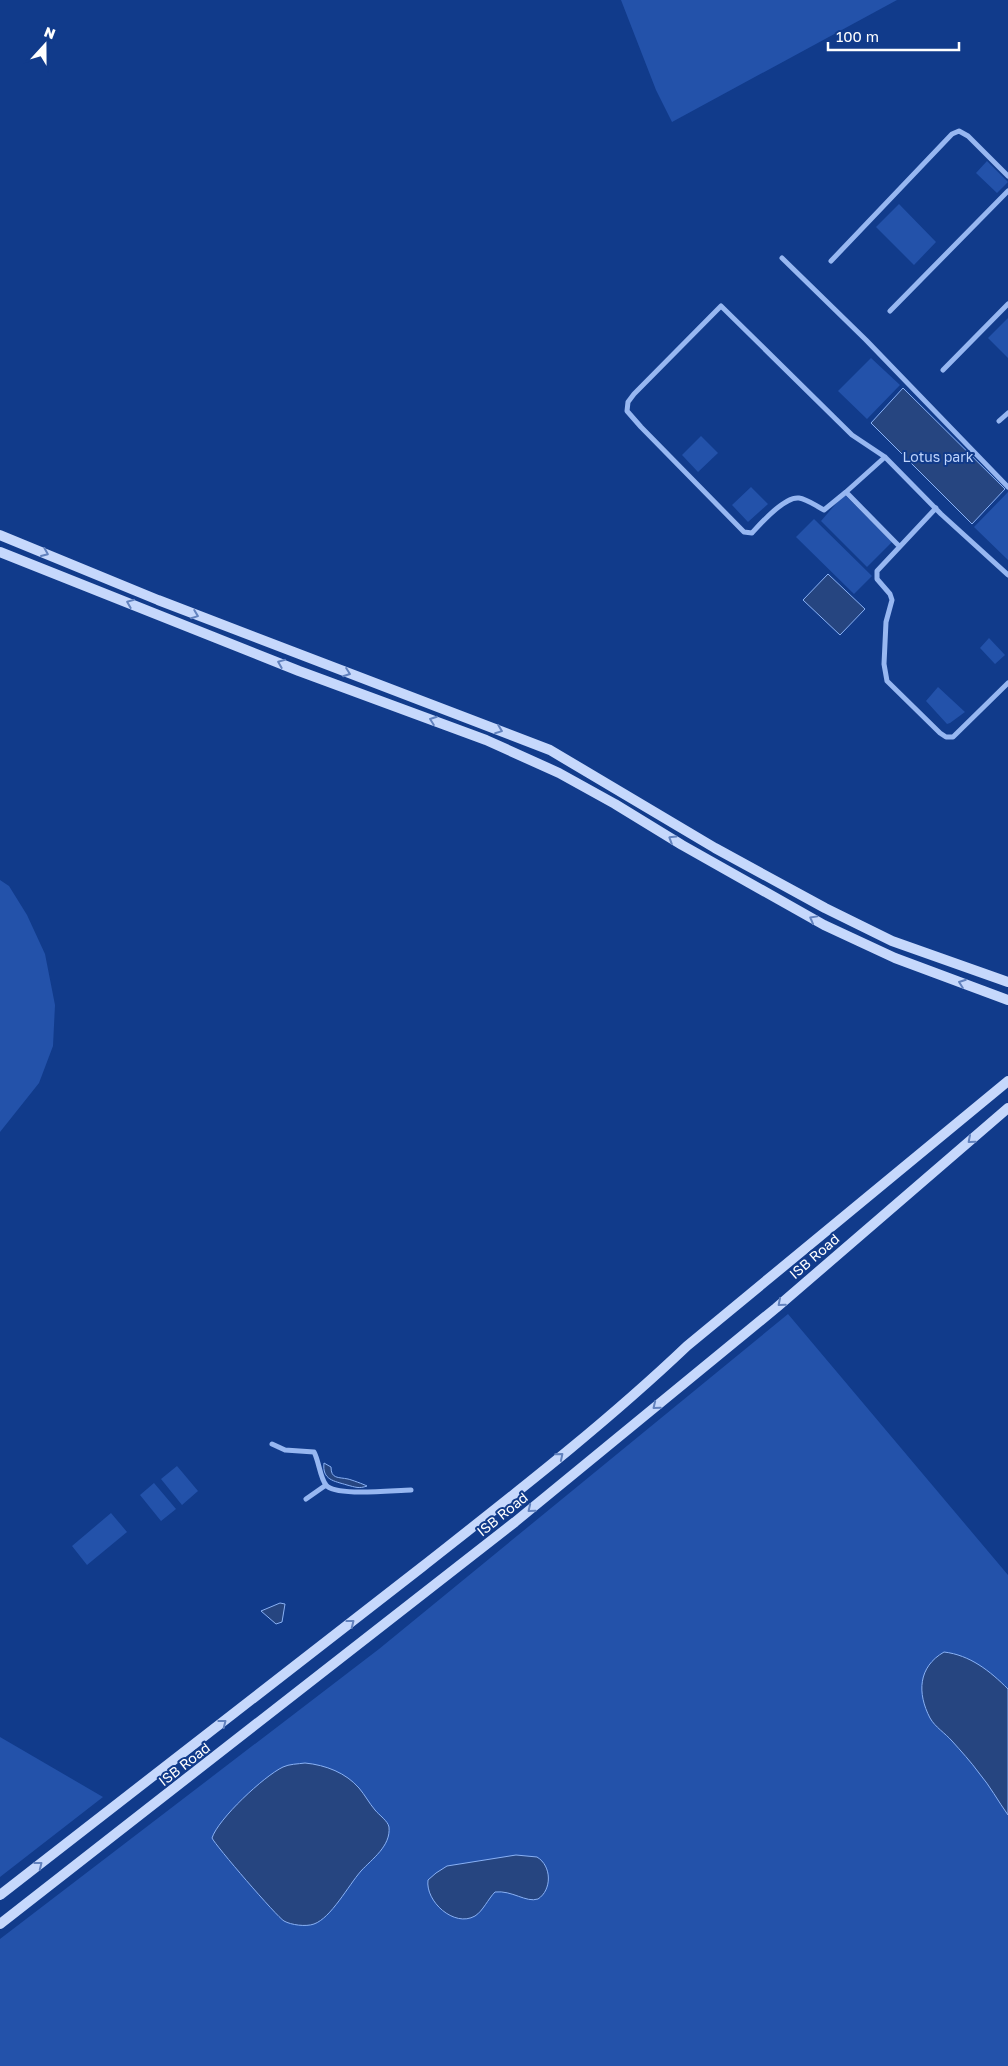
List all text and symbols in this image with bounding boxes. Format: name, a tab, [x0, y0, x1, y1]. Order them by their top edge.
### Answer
north arrow	[20, 20, 70, 70]
scale bar	[828, 20, 959, 52]
text: N	[42, 23, 58, 42]
text: 100 m	[836, 27, 879, 45]
park label: Lotus park	[902, 448, 974, 465]
one-way arrow	[40, 546, 49, 557]
one-way arrow	[126, 598, 135, 609]
one-way arrow	[191, 609, 199, 619]
one-way arrow	[277, 659, 286, 669]
one-way arrow	[342, 667, 351, 677]
one-way arrow	[429, 716, 438, 726]
one-way arrow	[494, 724, 503, 734]
one-way arrow	[668, 836, 677, 846]
one-way arrow	[810, 915, 819, 925]
one-way arrow	[958, 979, 967, 989]
one-way arrow	[968, 1134, 977, 1142]
street label: ISB Road	[786, 1230, 842, 1282]
one-way arrow	[778, 1297, 787, 1306]
one-way arrow	[653, 1400, 662, 1409]
one-way arrow	[554, 1453, 563, 1462]
street label: ISB Road	[473, 1488, 531, 1540]
one-way arrow	[527, 1504, 536, 1513]
one-way arrow	[345, 1621, 354, 1629]
one-way arrow	[217, 1721, 226, 1729]
street label: ISB Road	[155, 1739, 213, 1789]
one-way arrow	[33, 1862, 43, 1871]

